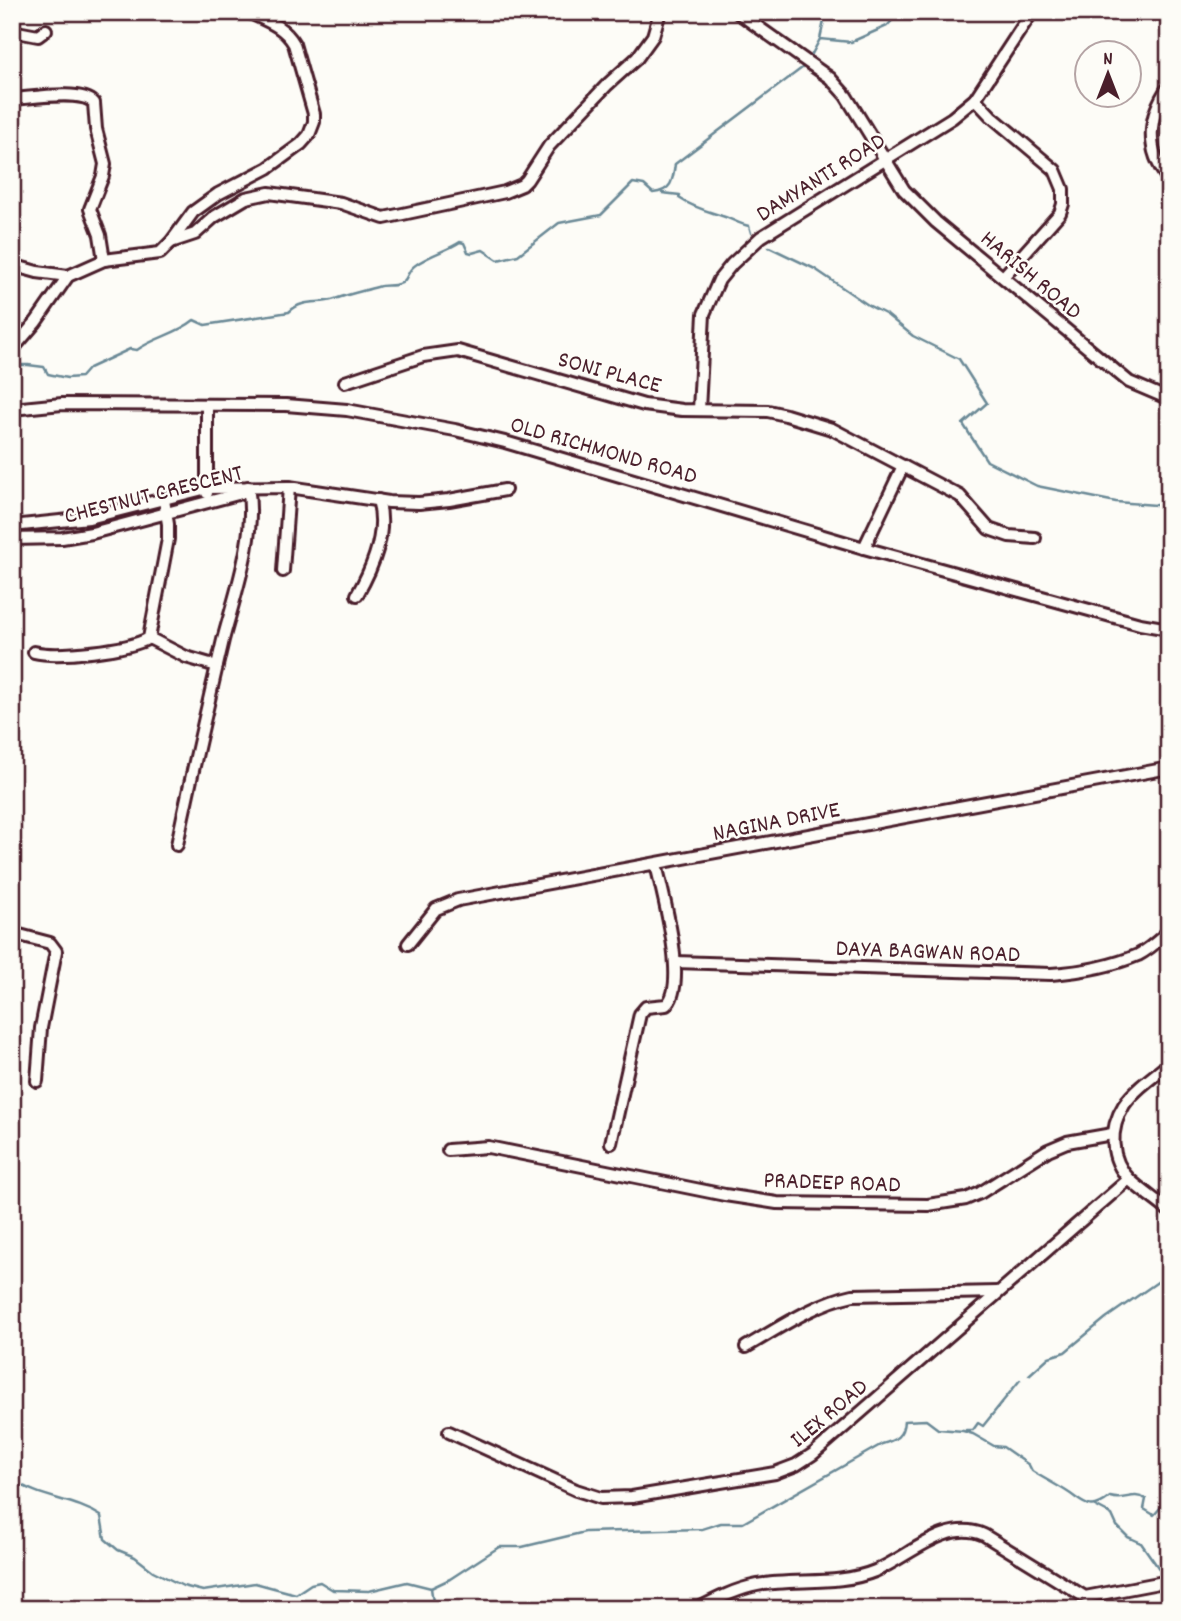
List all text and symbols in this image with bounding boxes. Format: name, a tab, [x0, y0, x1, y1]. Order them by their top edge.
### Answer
north arrow	[1072, 38, 1142, 108]
text: N	[1103, 47, 1113, 74]
street label: DAMYANTI ROAD	[750, 125, 893, 232]
street label: HARISH ROAD	[972, 223, 1088, 329]
street label: SONI PLACE	[554, 344, 665, 404]
street label: OLD RICHMOND ROAD	[506, 409, 701, 495]
street label: CHESTNUT CRESCENT	[61, 457, 247, 535]
street label: NAGINA DRIVE	[710, 794, 843, 852]
street label: DAYA BAGWAN ROAD	[835, 933, 1021, 973]
street label: PRADEEP ROAD	[763, 1165, 901, 1203]
street label: ILEX ROAD	[783, 1371, 877, 1457]

